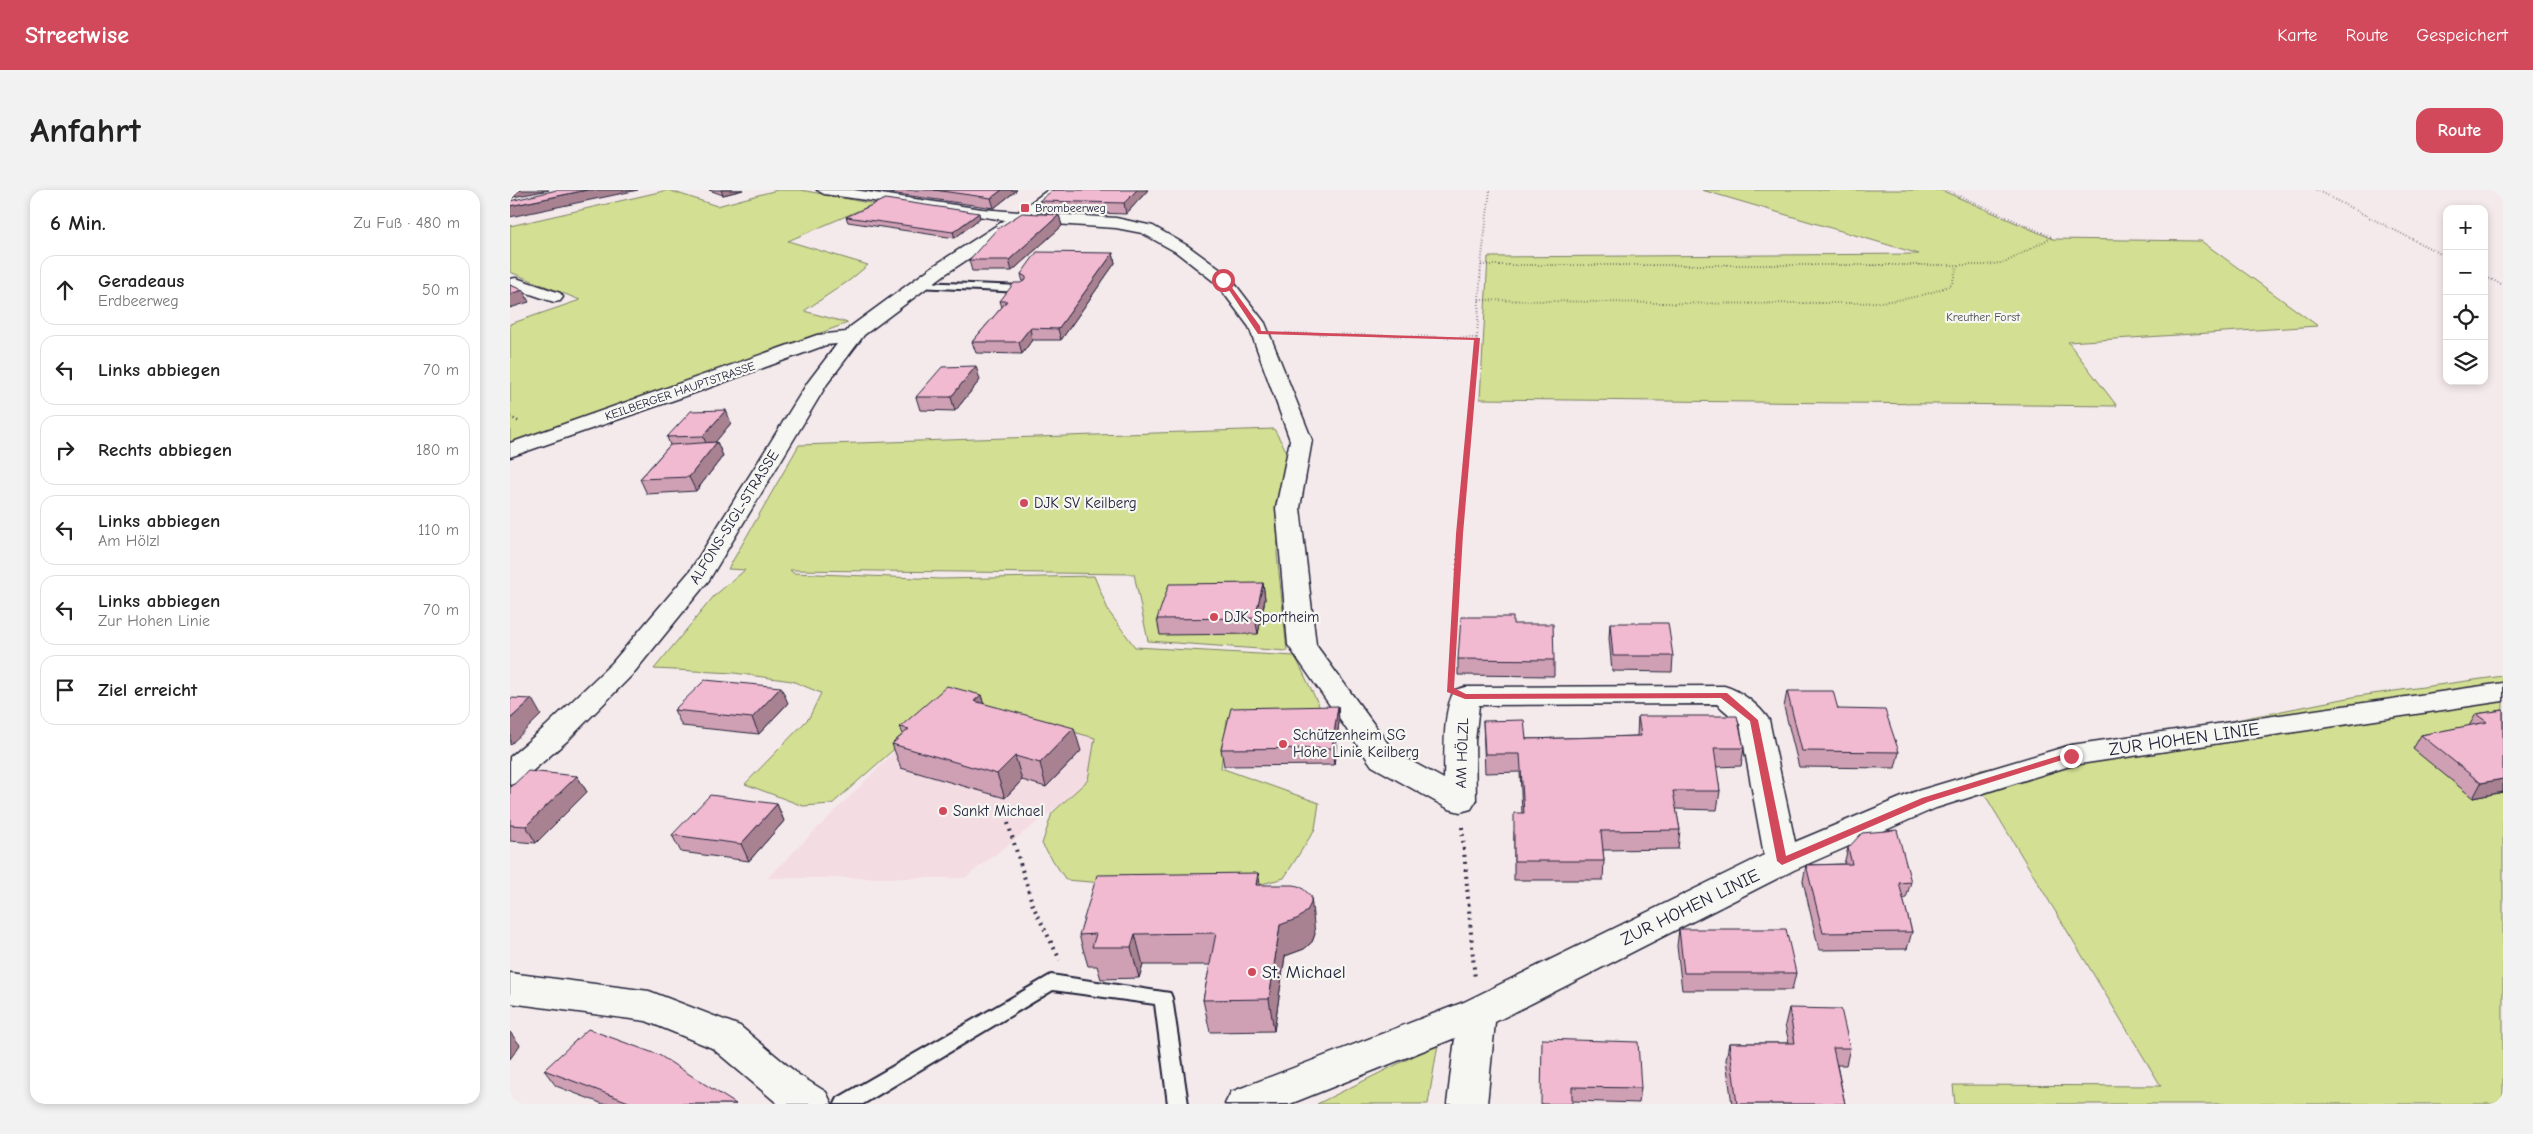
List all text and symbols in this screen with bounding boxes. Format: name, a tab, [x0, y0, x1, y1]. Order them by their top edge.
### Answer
text: Streetwise	[25, 21, 129, 49]
text: Karte	[2277, 25, 2317, 46]
text: Route	[2345, 25, 2388, 46]
text: Gespeichert	[2416, 25, 2508, 46]
button: Route	[2416, 108, 2503, 153]
text: Anfahrt	[30, 110, 141, 151]
place label: Brombeerweg	[1035, 201, 1106, 215]
marker: Brombeerweg	[1019, 202, 1031, 214]
map controls	[2443, 205, 2488, 385]
button: +	[2443, 205, 2488, 250]
text: 6 Min.	[50, 211, 106, 235]
text: Zu Fuß · 480 m	[354, 214, 460, 232]
button: −	[2443, 250, 2488, 295]
route start	[1212, 269, 1235, 292]
text: Geradeaus	[98, 270, 184, 292]
icon: ahead	[51, 276, 79, 304]
text: 50 m	[422, 281, 459, 299]
text: Erdbeerweg	[98, 292, 179, 310]
button: locate	[2443, 295, 2488, 340]
park label: Kreuther Forst	[1946, 310, 2020, 324]
button: layers	[2443, 340, 2488, 385]
icon: left	[51, 356, 79, 384]
text: Links abbiegen	[98, 359, 220, 381]
street label: KEILBERGER HAUPTSTRASSE	[603, 359, 757, 423]
text: 70 m	[423, 361, 459, 379]
icon: right	[51, 436, 79, 464]
text: Rechts abbiegen	[98, 439, 232, 461]
text: 180 m	[416, 441, 459, 459]
street label: ALFONS-SIGL-STRASSE	[685, 447, 783, 587]
place label: DJK SV Keilberg	[1034, 494, 1137, 512]
marker: DJK SV Keilberg	[1018, 497, 1030, 509]
text: Links abbiegen	[98, 510, 220, 532]
icon: left	[51, 516, 79, 544]
text: 110 m	[418, 521, 459, 539]
text: Am Hölzl	[98, 532, 160, 550]
text: Links abbiegen	[98, 590, 220, 612]
icon: left	[51, 596, 79, 624]
text: 70 m	[423, 601, 459, 619]
place label: DJK Sportheim	[1224, 608, 1320, 626]
marker: DJK Sportheim	[1208, 611, 1220, 623]
text: Zur Hohen Linie	[98, 612, 210, 630]
icon: arrive	[51, 676, 79, 704]
text: Ziel erreicht	[98, 679, 197, 701]
street label: AM HÖLZL	[1452, 717, 1472, 789]
street label: ZUR HOHEN LINIE	[2107, 719, 2261, 760]
place label: Schützenheim SG Hohe Linie Keilberg	[1293, 726, 1419, 761]
marker: Schützenheim SG Hohe Linie Keilberg	[1277, 738, 1289, 750]
route end	[2060, 745, 2083, 768]
place label: Sankt Michael	[953, 802, 1044, 820]
marker: Sankt Michael	[937, 805, 949, 817]
street label: ZUR HOHEN LINIE	[1617, 865, 1763, 950]
place label: St. Michael	[1262, 962, 1346, 983]
marker: St. Michael	[1246, 966, 1258, 978]

